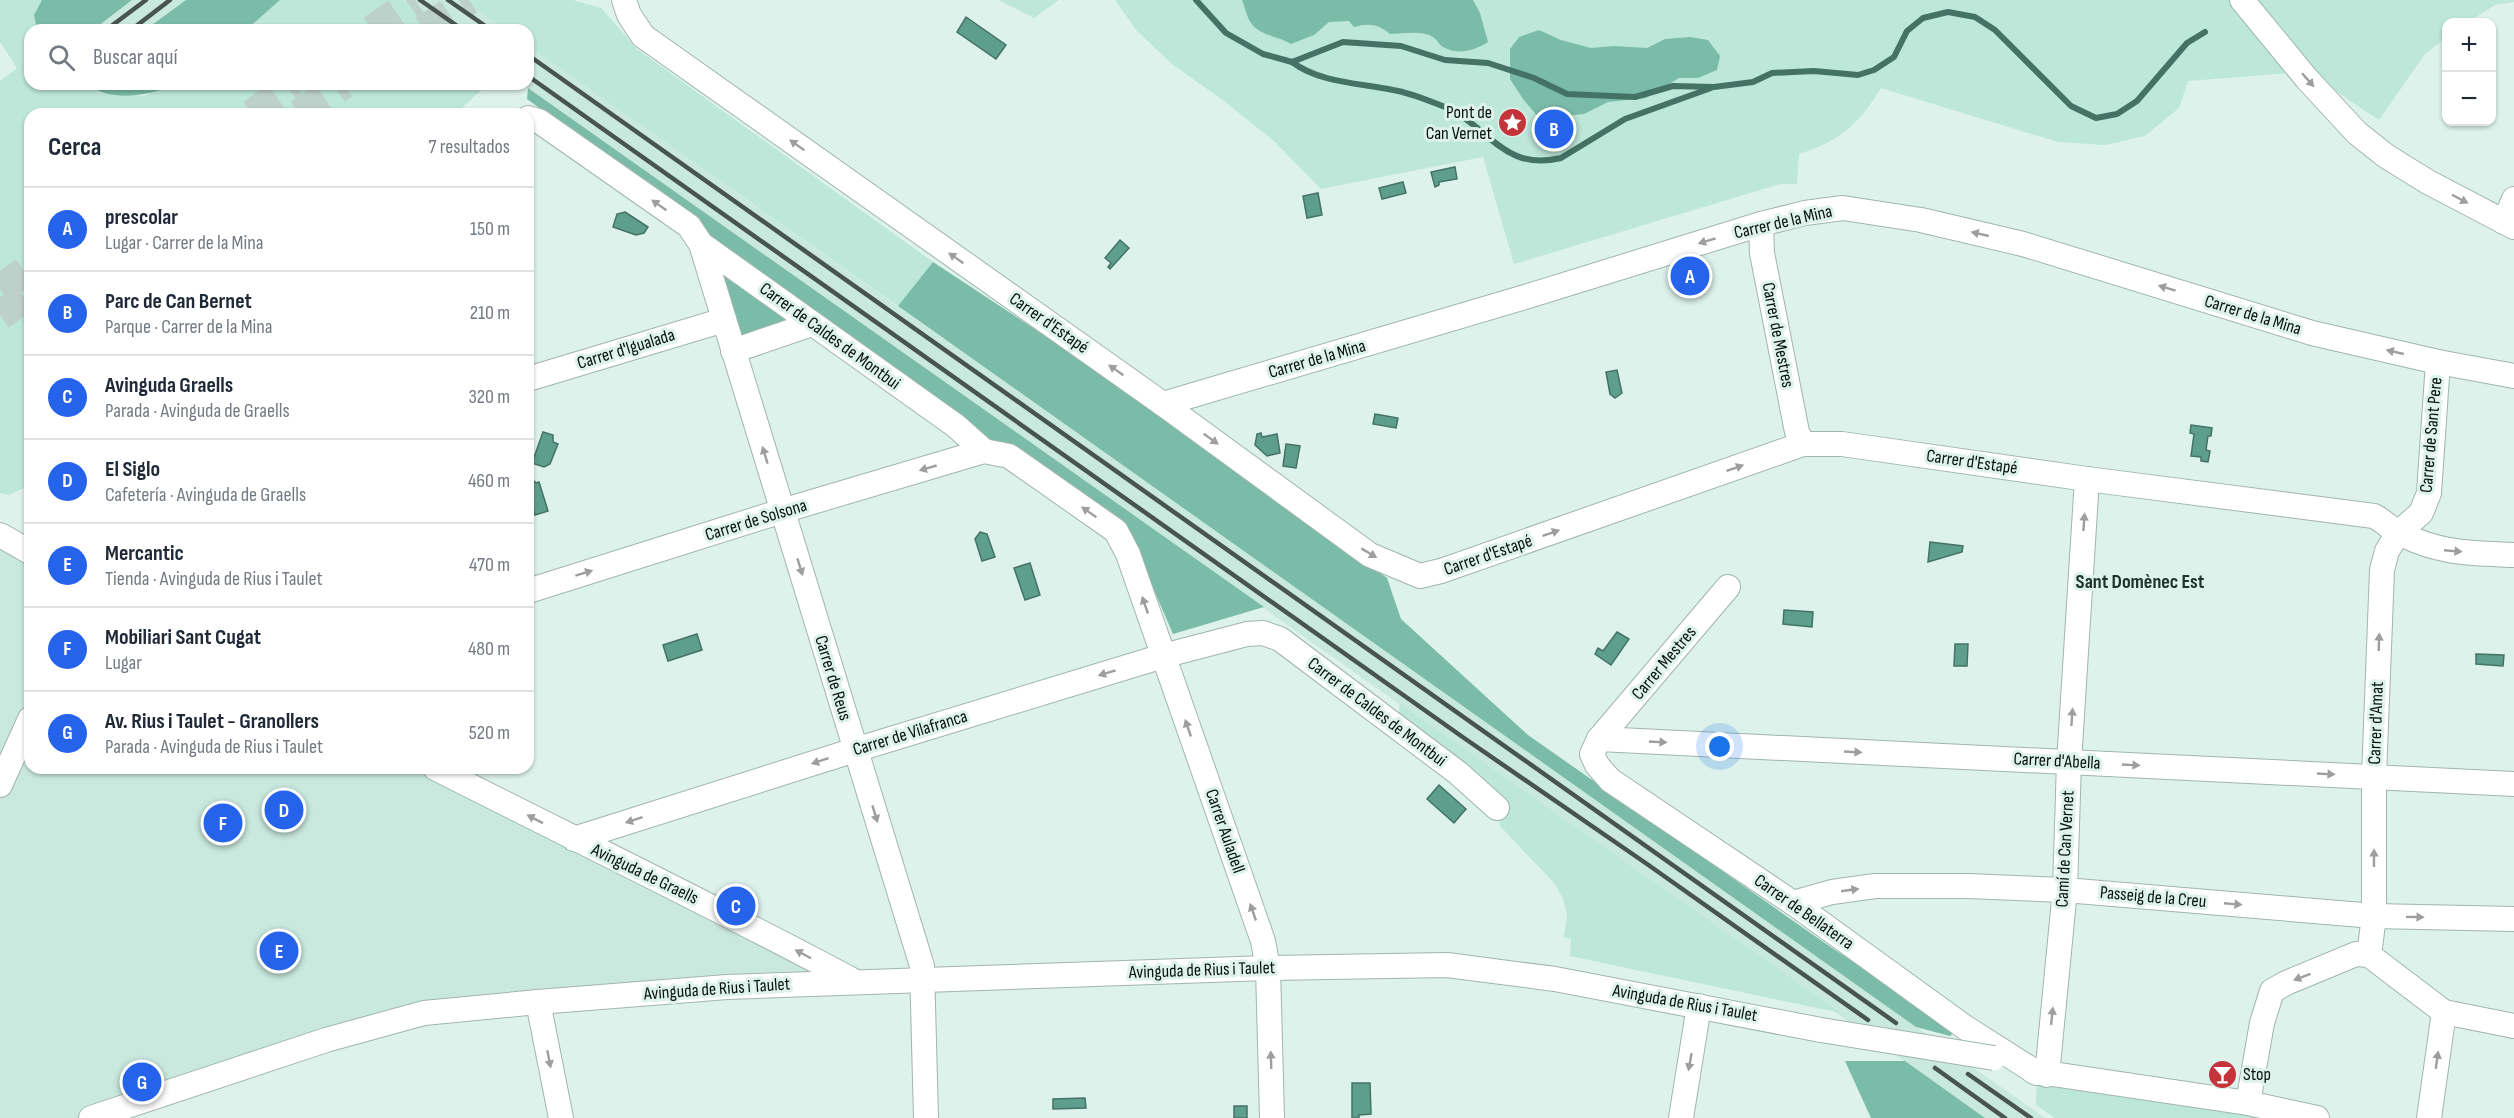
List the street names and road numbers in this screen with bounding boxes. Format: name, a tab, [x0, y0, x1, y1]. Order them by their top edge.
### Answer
street label: Carrer de la Mina	[1732, 200, 1834, 243]
street label: Carrer de Caldes de Montbui	[756, 278, 904, 394]
street label: Carrer de Mestres	[1758, 281, 1798, 389]
street label: Carrer d'Estapé	[1005, 288, 1093, 358]
street label: Carrer de la Mina	[2202, 290, 2304, 340]
street label: Carrer d'Igualada	[575, 324, 677, 374]
street label: Carrer de la Mina	[1266, 335, 1368, 383]
street label: Carrer de Sant Pere	[2415, 376, 2447, 494]
street label: Carrer d'Estapé	[1925, 445, 2019, 479]
street label: Carrer de Solsona	[703, 495, 810, 545]
street label: Carrer d'Estapé	[1441, 530, 1535, 580]
street label: Carrer Mestres	[1627, 622, 1701, 704]
street label: Carrer de Reus	[810, 633, 856, 723]
street label: Carrer de Caldes de Montbui	[1303, 653, 1451, 771]
street label: Carrer d'Amat	[2364, 681, 2388, 765]
street label: Carrer de Vilafranca	[850, 706, 970, 760]
street label: Carrer d'Abella	[2013, 748, 2101, 774]
street label: Carrer Auladell	[1201, 786, 1249, 876]
street label: Camí de Can Vernet	[2051, 790, 2079, 908]
street label: Avinguda de Graells	[587, 839, 702, 909]
street label: Carrer de Bellaterra	[1750, 870, 1858, 954]
street label: Passeig de la Creu	[2099, 882, 2207, 912]
street label: Avinguda de Rius i Taulet	[1127, 957, 1276, 983]
street label: Avinguda de Rius i Taulet	[642, 973, 791, 1005]
street label: Avinguda de Rius i Taulet	[1610, 980, 1759, 1026]

